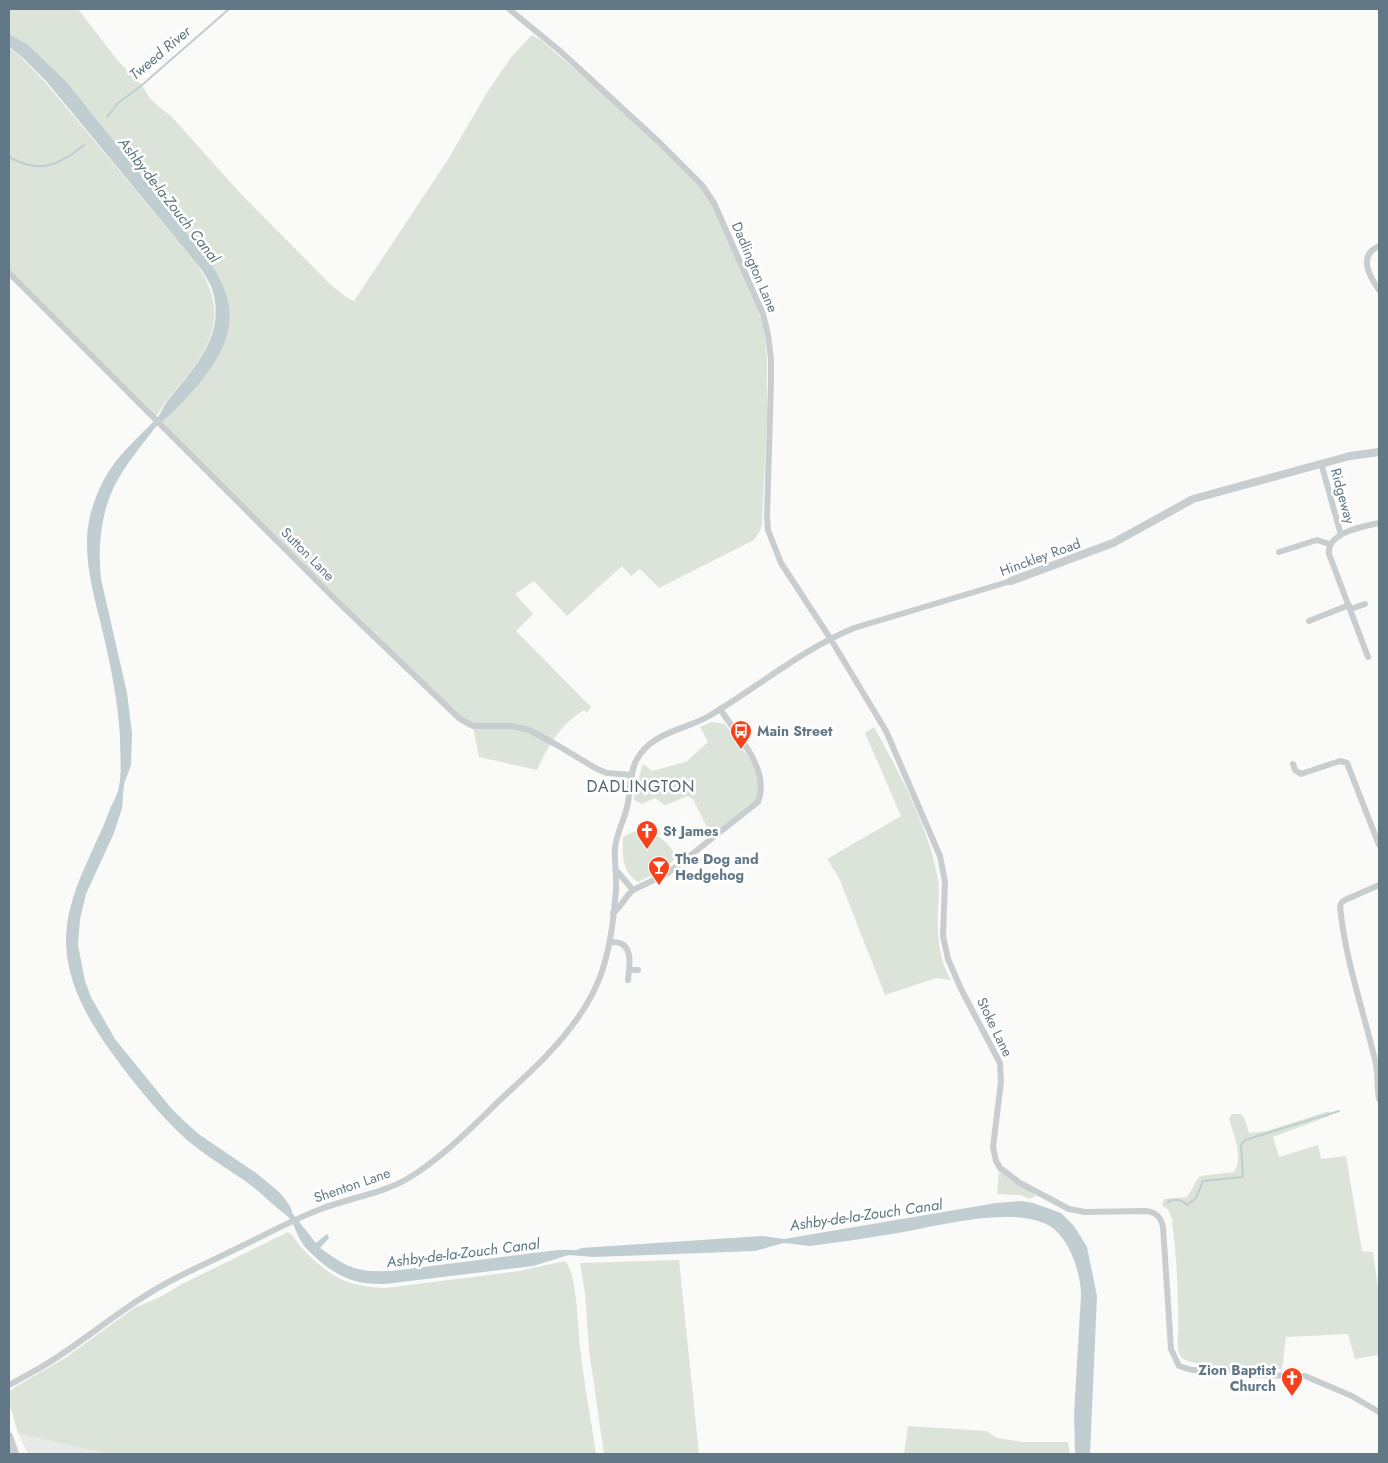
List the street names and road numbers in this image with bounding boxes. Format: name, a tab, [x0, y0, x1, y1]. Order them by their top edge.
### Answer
street label: Dadlington Lane	[727, 219, 783, 315]
street label: Ridgeway	[1326, 466, 1360, 527]
street label: Sutton Lane	[277, 523, 339, 585]
street label: Hinckley Road	[997, 533, 1083, 581]
street label: Stoke Lane	[972, 994, 1018, 1060]
street label: Shenton Lane	[311, 1163, 393, 1207]

